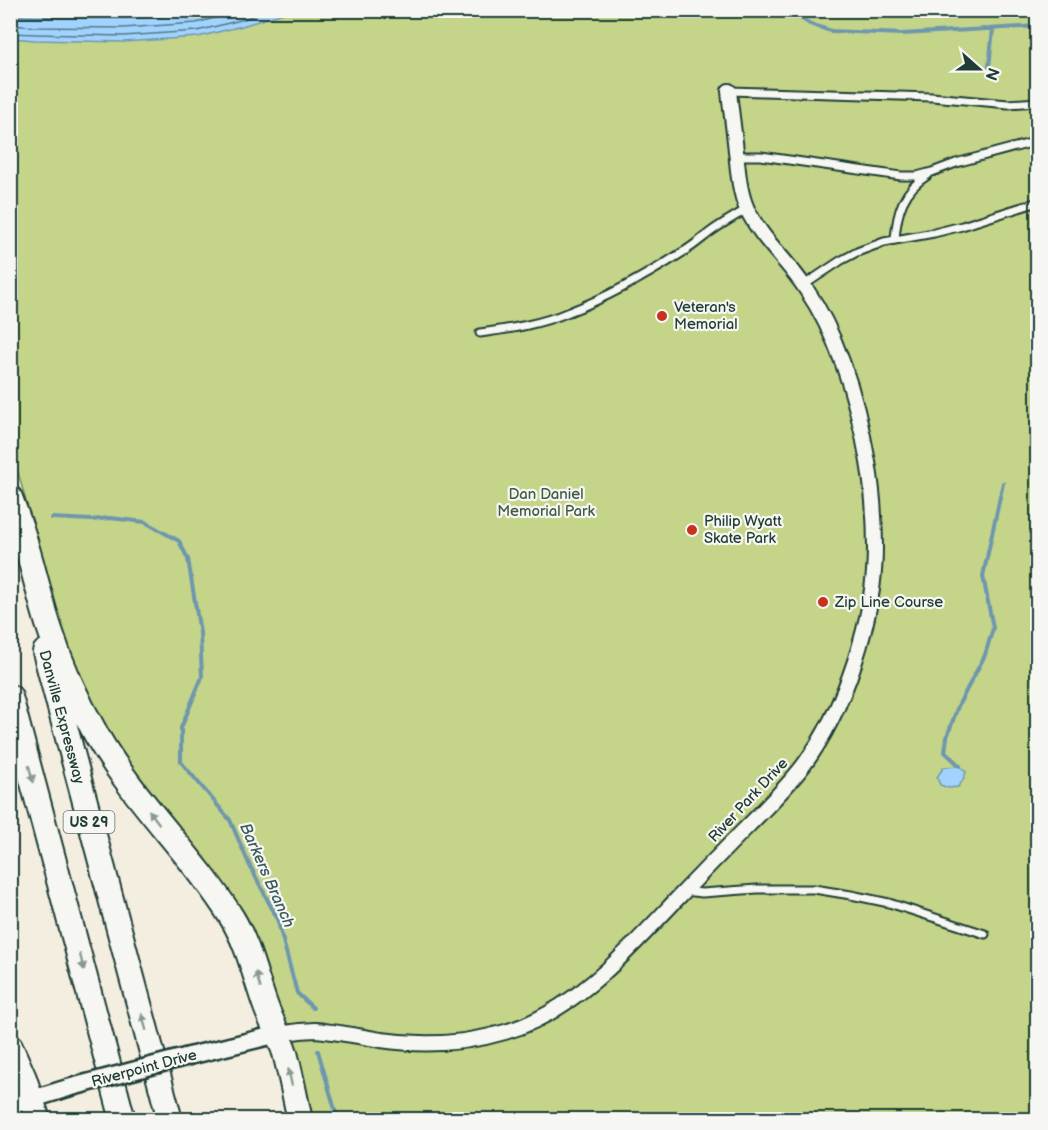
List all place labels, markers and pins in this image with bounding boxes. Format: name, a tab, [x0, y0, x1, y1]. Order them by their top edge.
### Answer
place label: Veteran's Memorial	[674, 298, 738, 334]
marker: Veteran's Memorial	[655, 309, 669, 323]
place label: Philip Wyatt Skate Park	[704, 512, 782, 548]
marker: Philip Wyatt Skate Park	[685, 523, 699, 537]
place label: Zip Line Course	[834, 593, 943, 612]
marker: Zip Line Course	[816, 595, 830, 609]

